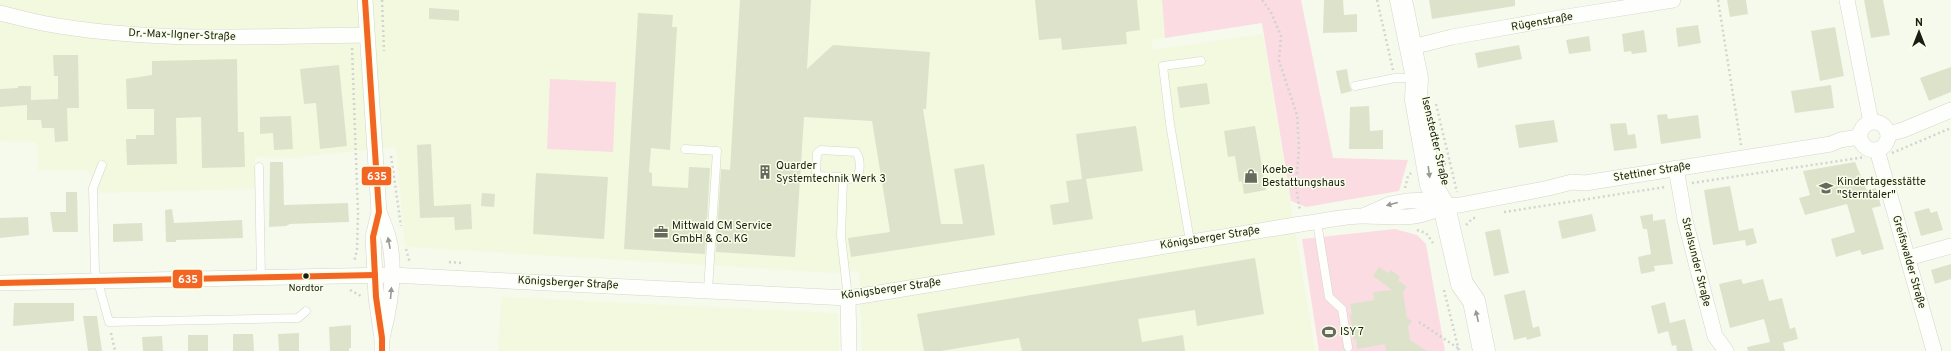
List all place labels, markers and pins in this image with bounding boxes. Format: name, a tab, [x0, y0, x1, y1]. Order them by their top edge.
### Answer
place label: Quarder Systemtechnik Werk 3	[776, 159, 886, 186]
place label: Koebe Bestattungshaus	[1262, 163, 1345, 190]
building icon: Quarder Systemtechnik Werk 3	[757, 164, 773, 180]
shop icon: Koebe Bestattungshaus	[1243, 168, 1259, 184]
place label: Kindertagesstätte "Sterntaler"	[1837, 175, 1926, 202]
school or university icon: Kindertagesstätte "Sterntaler"	[1818, 180, 1834, 196]
place label: Mittwald CM Service GmbH & Co. KG	[672, 219, 772, 246]
office icon: Mittwald CM Service GmbH & Co. KG	[653, 224, 669, 240]
marker: Nordtor	[301, 271, 311, 281]
place label: Nordtor	[289, 282, 324, 295]
sports icon: ISY 7	[1321, 324, 1337, 340]
place label: ISY 7	[1340, 325, 1364, 339]

